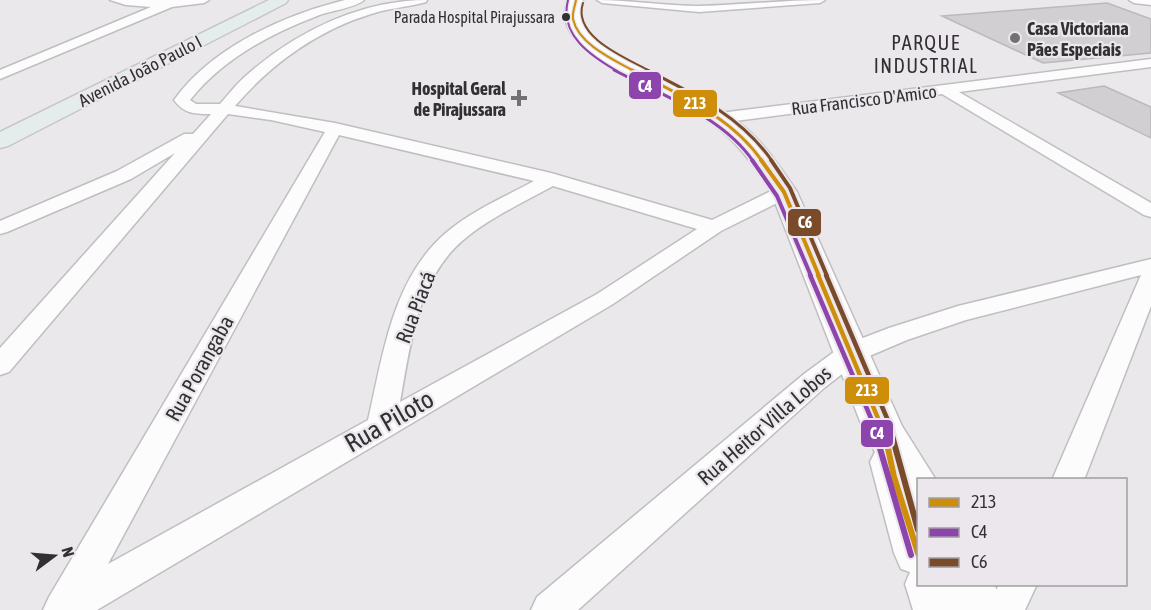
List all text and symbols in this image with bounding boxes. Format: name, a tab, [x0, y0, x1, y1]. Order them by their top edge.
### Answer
place label: Parada Hospital Pirajussara	[394, 8, 555, 27]
marker: Parada Hospital Pirajussara	[560, 11, 572, 23]
place label: Casa Victoriana Pães Especiais	[1027, 18, 1129, 60]
street label: Avenida João Paulo I	[75, 31, 205, 111]
district label: PARQUE INDUSTRIAL	[874, 31, 978, 77]
marker: Casa Victoriana Pães Especiais	[1008, 31, 1022, 45]
line badge: C4	[628, 71, 662, 100]
text: C4	[638, 77, 653, 95]
place label: Hospital Geral de Pirajussara	[411, 78, 506, 120]
street label: Rua Francisco D'Amico	[790, 81, 938, 119]
marker: Hospital Geral de Pirajussara	[510, 89, 528, 107]
line badge: 213	[672, 89, 718, 118]
text: 213	[684, 94, 706, 112]
line badge: C6	[787, 208, 822, 237]
text: C6	[798, 213, 813, 231]
street label: Rua Piacá	[390, 268, 440, 346]
street label: Rua Porangaba	[160, 311, 238, 425]
street label: Rua Heitor Villa Lobos	[692, 361, 836, 489]
line badge: 213	[844, 376, 890, 405]
text: 213	[856, 381, 878, 399]
street label: Rua Piloto	[339, 384, 439, 458]
line badge: C4	[860, 419, 894, 448]
text: C4	[870, 424, 885, 442]
legend	[917, 478, 1127, 586]
text: 213	[971, 491, 996, 512]
text: C4	[971, 521, 988, 542]
north arrow	[24, 526, 84, 586]
text: N	[58, 545, 78, 559]
text: C6	[971, 551, 988, 572]

